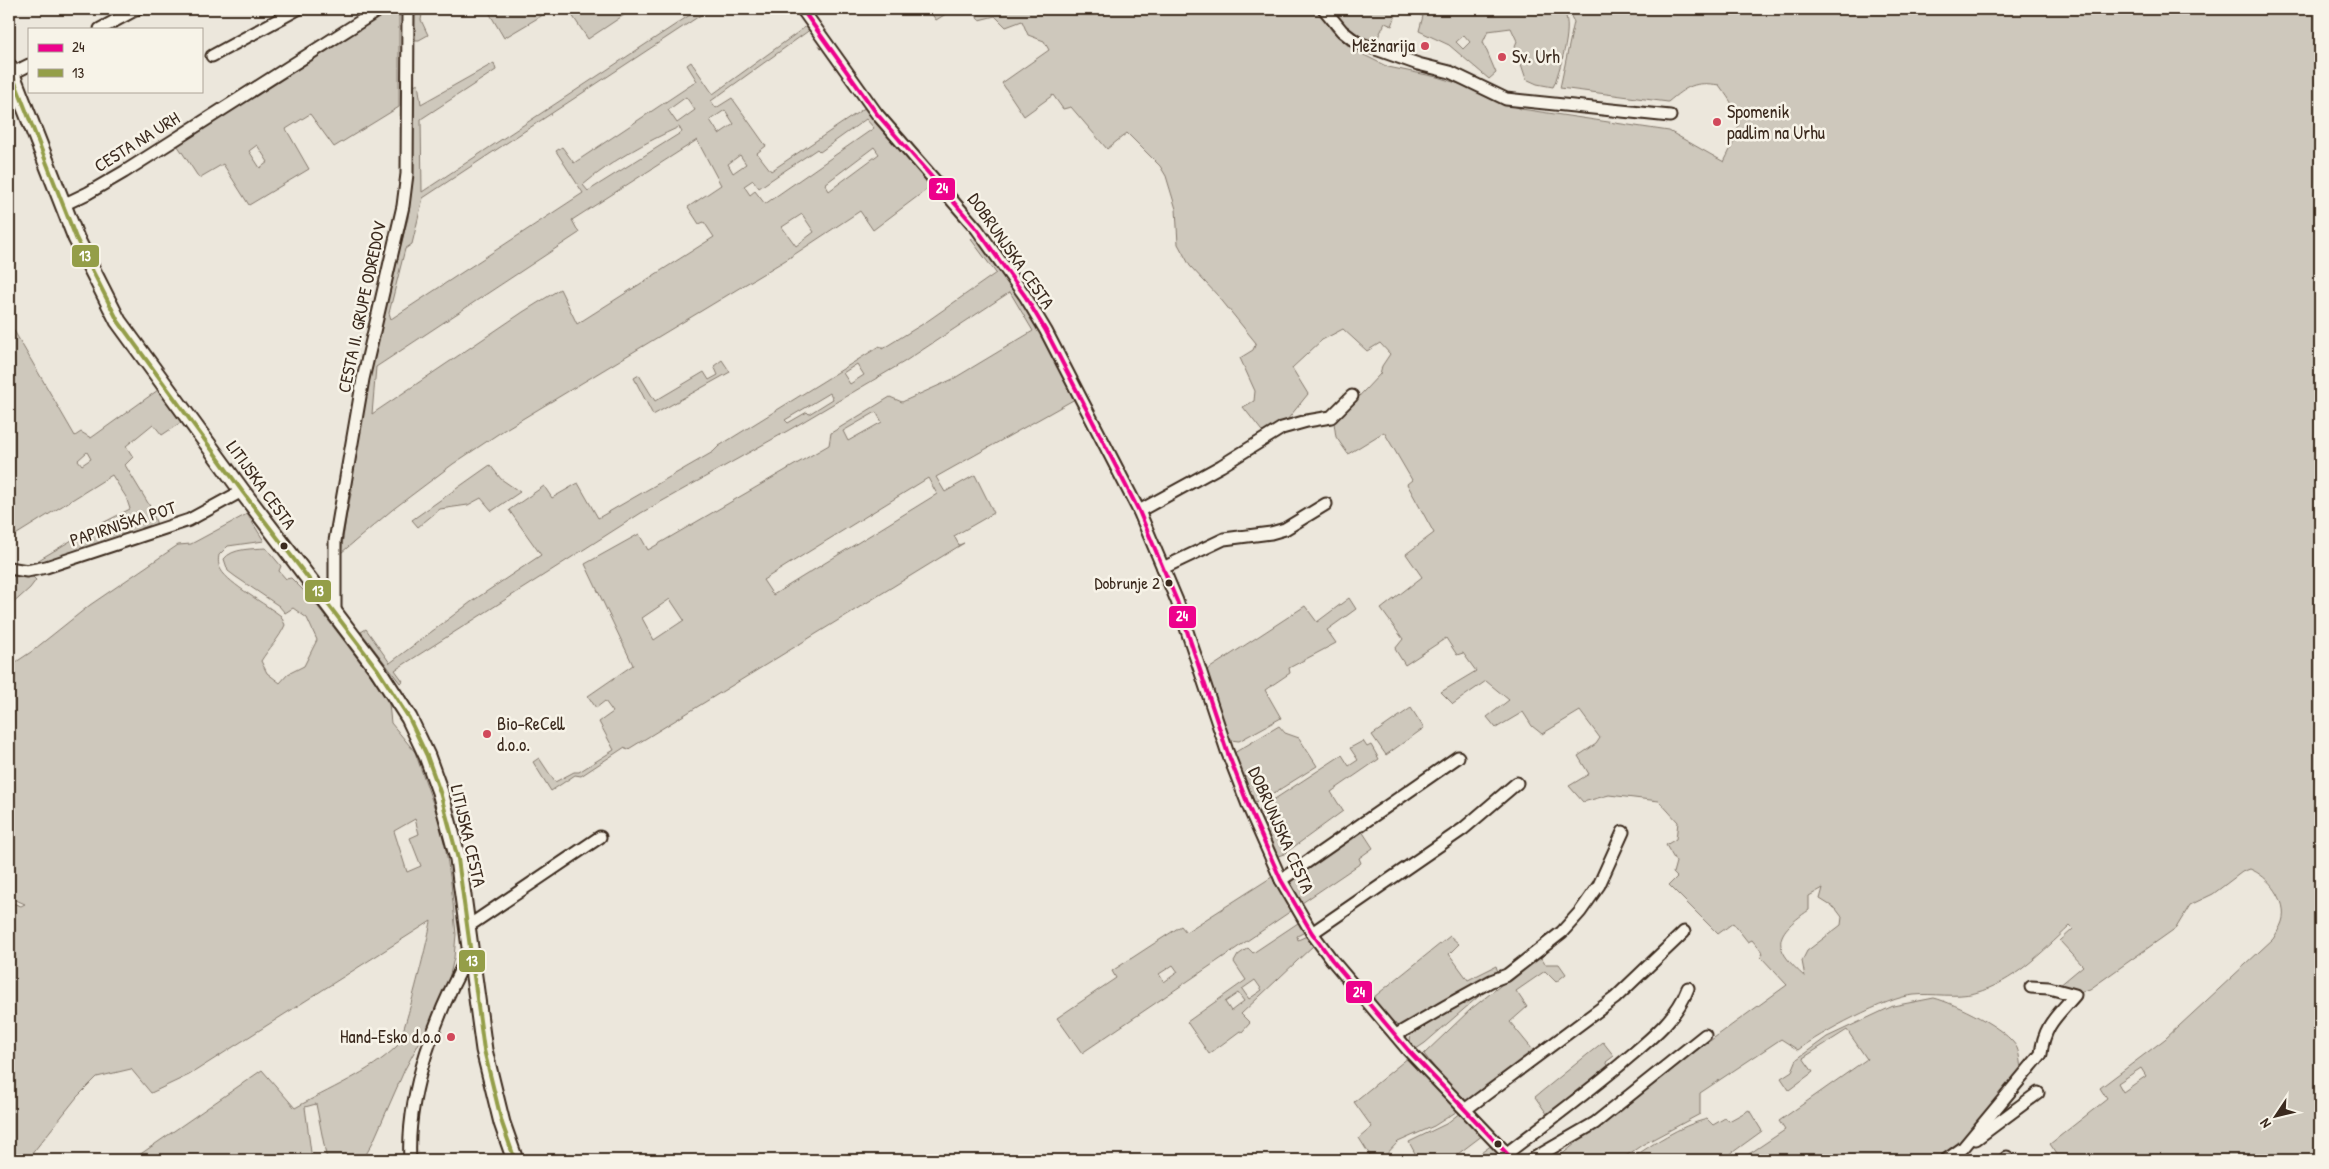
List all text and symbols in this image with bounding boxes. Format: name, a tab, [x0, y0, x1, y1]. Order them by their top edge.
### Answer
legend	[28, 28, 202, 92]
place label: Mežnarija	[1352, 33, 1415, 58]
text: 24	[72, 36, 85, 57]
marker: Mežnarija	[1419, 40, 1431, 52]
place label: Sv. Urh	[1512, 44, 1560, 69]
marker: Sv. Urh	[1496, 51, 1508, 63]
text: 13	[72, 62, 84, 83]
place label: Spomenik padlim na Urhu	[1727, 99, 1825, 145]
street label: CESTA NA URH	[89, 105, 184, 178]
marker: Spomenik padlim na Urhu	[1711, 116, 1723, 128]
line badge: 24	[928, 177, 956, 201]
text: 24	[936, 178, 949, 197]
street label: DOBRUNJSKA CESTA	[962, 188, 1061, 314]
street label: CESTA II. GRUPE ODREDOV	[331, 218, 392, 395]
line badge: 13	[71, 244, 100, 268]
text: 13	[79, 246, 91, 265]
street label: LITIJSKA CESTA	[221, 435, 302, 534]
street label: PAPIRNIŠKA POT	[67, 494, 180, 552]
unlabelled marker	[279, 541, 289, 551]
place label: Dobrunje 2	[1094, 571, 1160, 594]
marker: Dobrunje 2	[1164, 578, 1174, 588]
line badge: 13	[304, 579, 332, 603]
text: 13	[312, 581, 324, 600]
line badge: 24	[1168, 605, 1197, 629]
text: 24	[1176, 606, 1189, 625]
place label: Bio-ReCell d.o.o.	[497, 711, 565, 757]
marker: Bio-ReCell d.o.o.	[481, 728, 493, 740]
street label: DOBRUNJSKA CESTA	[1242, 763, 1321, 897]
street label: LITIJSKA CESTA	[445, 782, 492, 890]
line badge: 13	[458, 949, 486, 973]
text: 13	[466, 951, 478, 970]
line badge: 24	[1345, 980, 1373, 1004]
text: 24	[1353, 982, 1366, 1001]
place label: Hand-Esko d.o.o	[340, 1024, 441, 1049]
marker: Hand-Esko d.o.o	[445, 1031, 457, 1043]
north arrow	[2252, 1092, 2302, 1142]
text: N	[2255, 1115, 2275, 1132]
unlabelled marker	[1493, 1139, 1503, 1149]

